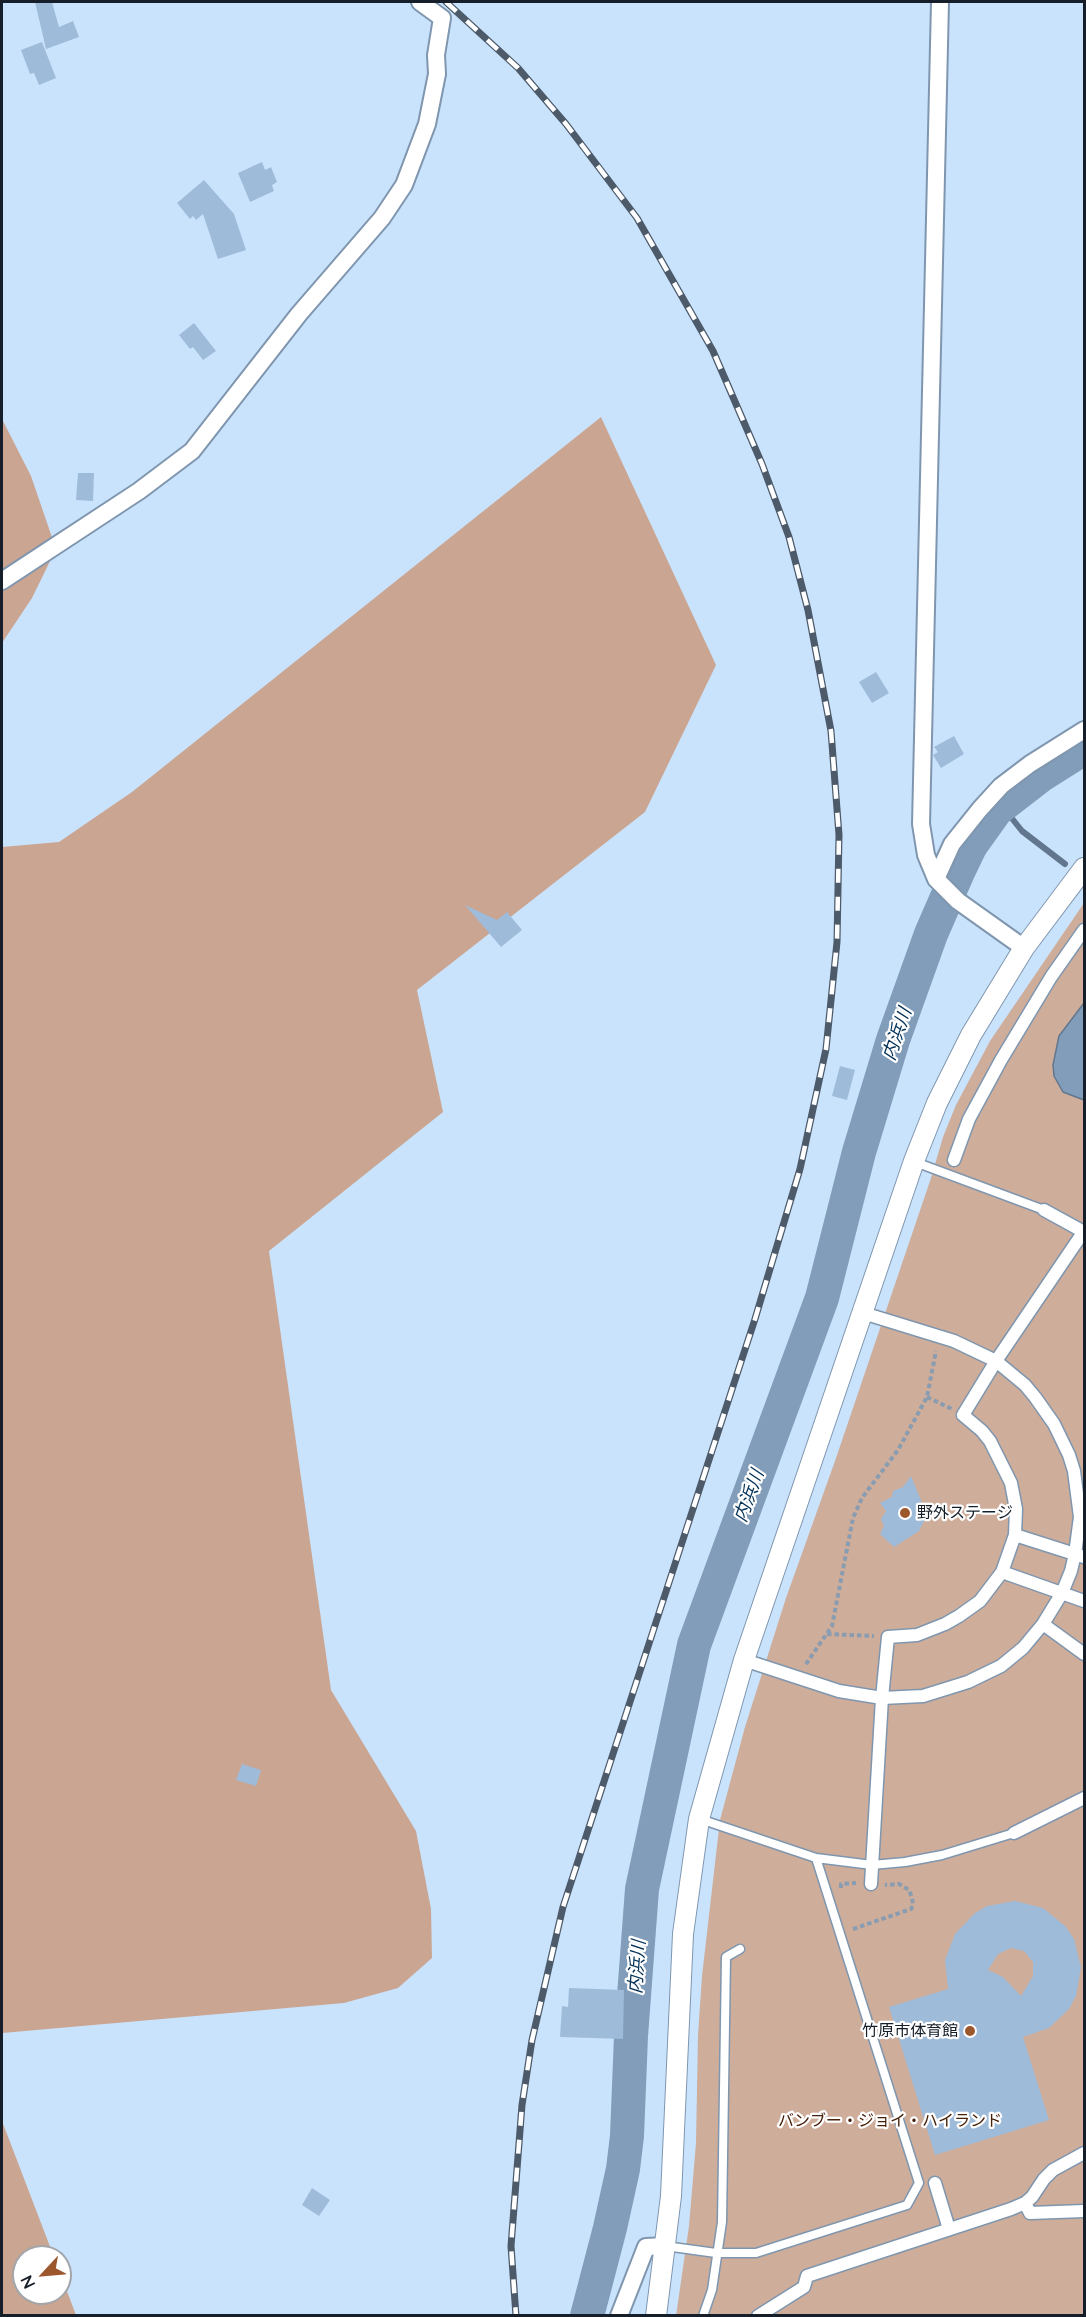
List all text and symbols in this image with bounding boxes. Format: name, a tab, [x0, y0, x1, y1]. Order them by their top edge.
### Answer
water label: 内浜川	[878, 1005, 916, 1063]
water label: 内浜川	[730, 1467, 768, 1525]
place label: 野外ステージ	[917, 1503, 1013, 1523]
marker: 野外ステージ	[898, 1506, 912, 1520]
water label: 内浜川	[624, 1939, 650, 1995]
place label: 竹原市体育館	[862, 2021, 958, 2041]
marker: 竹原市体育館	[963, 2024, 977, 2038]
park label: バンブー・ジョイ・ハイランド	[778, 2111, 1002, 2131]
north arrow	[12, 2245, 72, 2305]
text: N	[16, 2273, 38, 2292]

